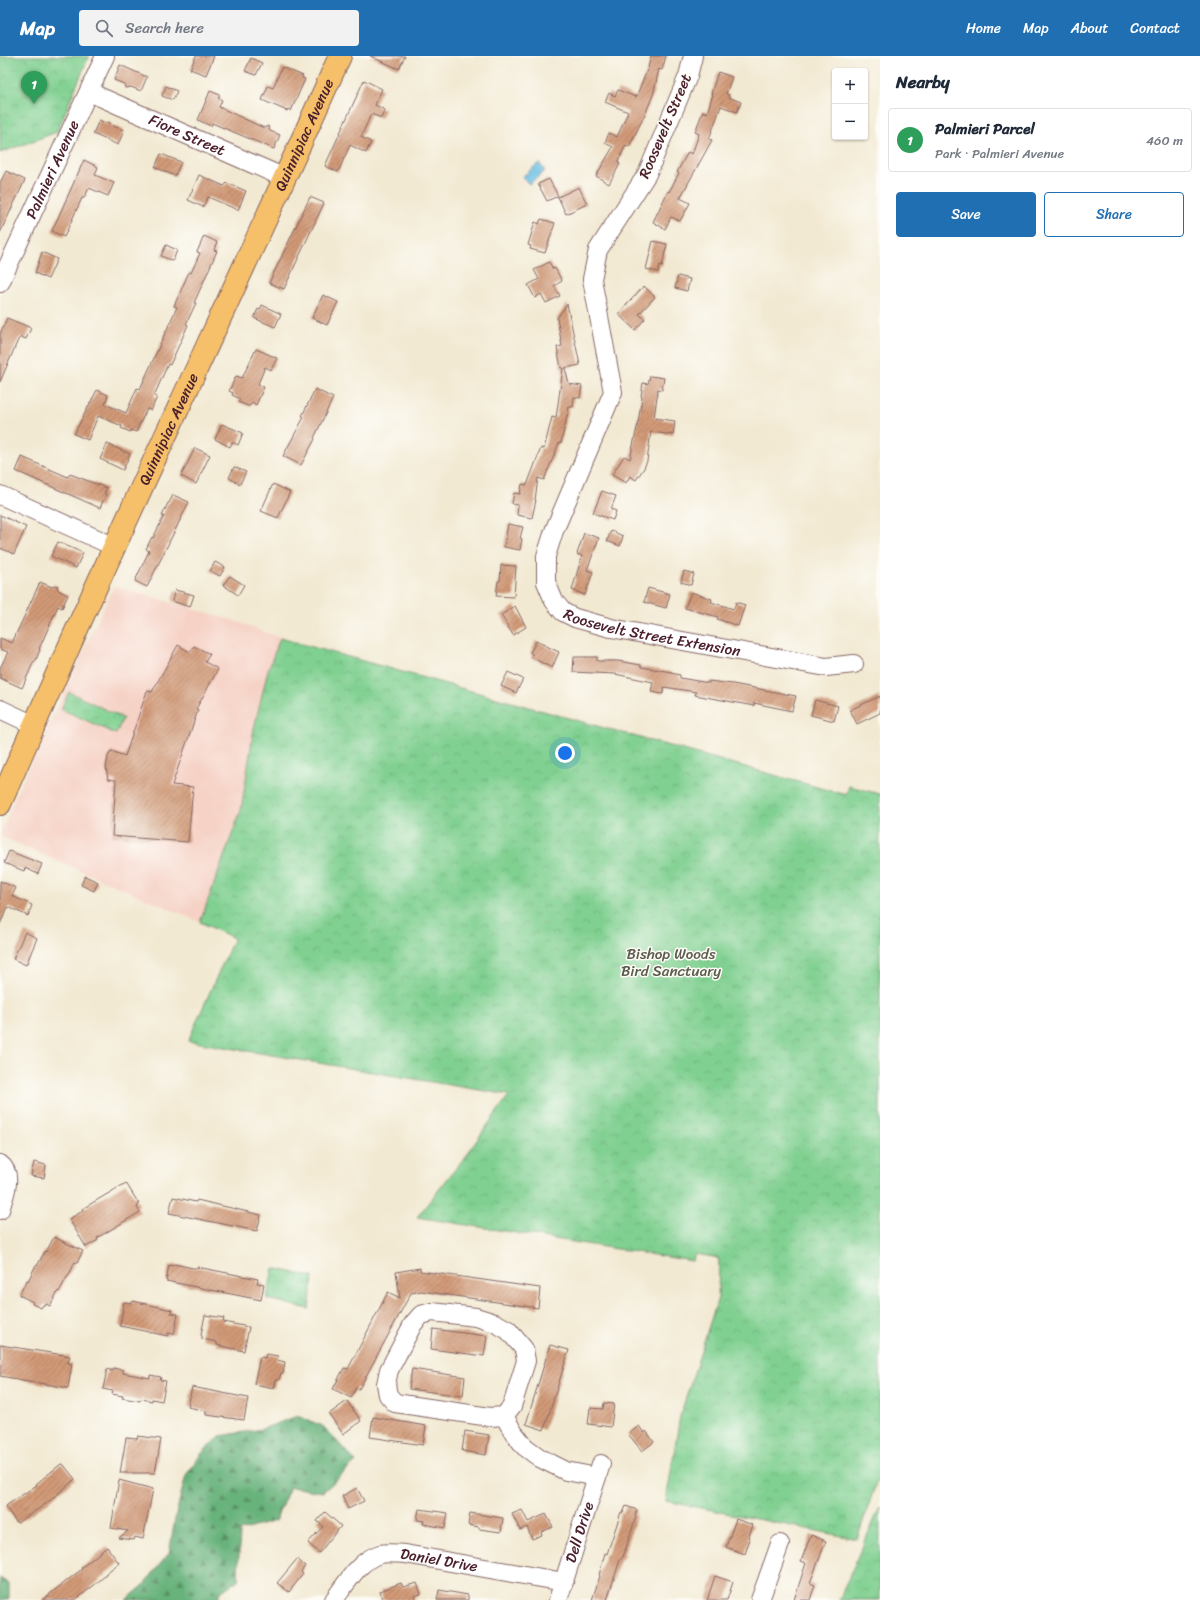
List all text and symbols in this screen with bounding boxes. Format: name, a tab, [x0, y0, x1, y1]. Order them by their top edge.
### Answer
search box	[79, 10, 359, 46]
text: Map	[20, 12, 55, 45]
text: Search here	[125, 15, 204, 41]
text: Home	[966, 16, 1001, 41]
text: Map	[1023, 16, 1049, 41]
text: About	[1071, 16, 1108, 41]
text: Contact	[1130, 16, 1180, 41]
icon: search	[93, 17, 115, 39]
text: Nearby	[896, 67, 950, 97]
map controls	[832, 68, 868, 140]
button: +	[832, 68, 868, 104]
street label: Roosevelt Street	[631, 69, 699, 183]
pin: 1	[21, 71, 47, 104]
street label: Quinnipiac Avenue	[267, 74, 341, 196]
button: −	[832, 104, 868, 140]
street label: Fiore Street	[144, 107, 230, 163]
street label: Palmieri Avenue	[18, 116, 87, 223]
text: Palmieri Parcel	[935, 116, 1035, 142]
text: 1	[907, 129, 913, 152]
text: 460 m	[1146, 129, 1183, 152]
text: Park · Palmieri Avenue	[935, 142, 1064, 165]
button: Save	[896, 192, 1036, 237]
button: Share	[1044, 192, 1184, 237]
street label: Quinnipiac Avenue	[131, 368, 206, 490]
street label: Roosevelt Street Extension	[559, 601, 743, 664]
your location	[555, 743, 575, 763]
park label: Bishop Woods Bird Sanctuary	[621, 941, 721, 984]
street label: Dell Drive	[558, 1499, 601, 1566]
street label: Daniel Drive	[398, 1540, 480, 1580]

